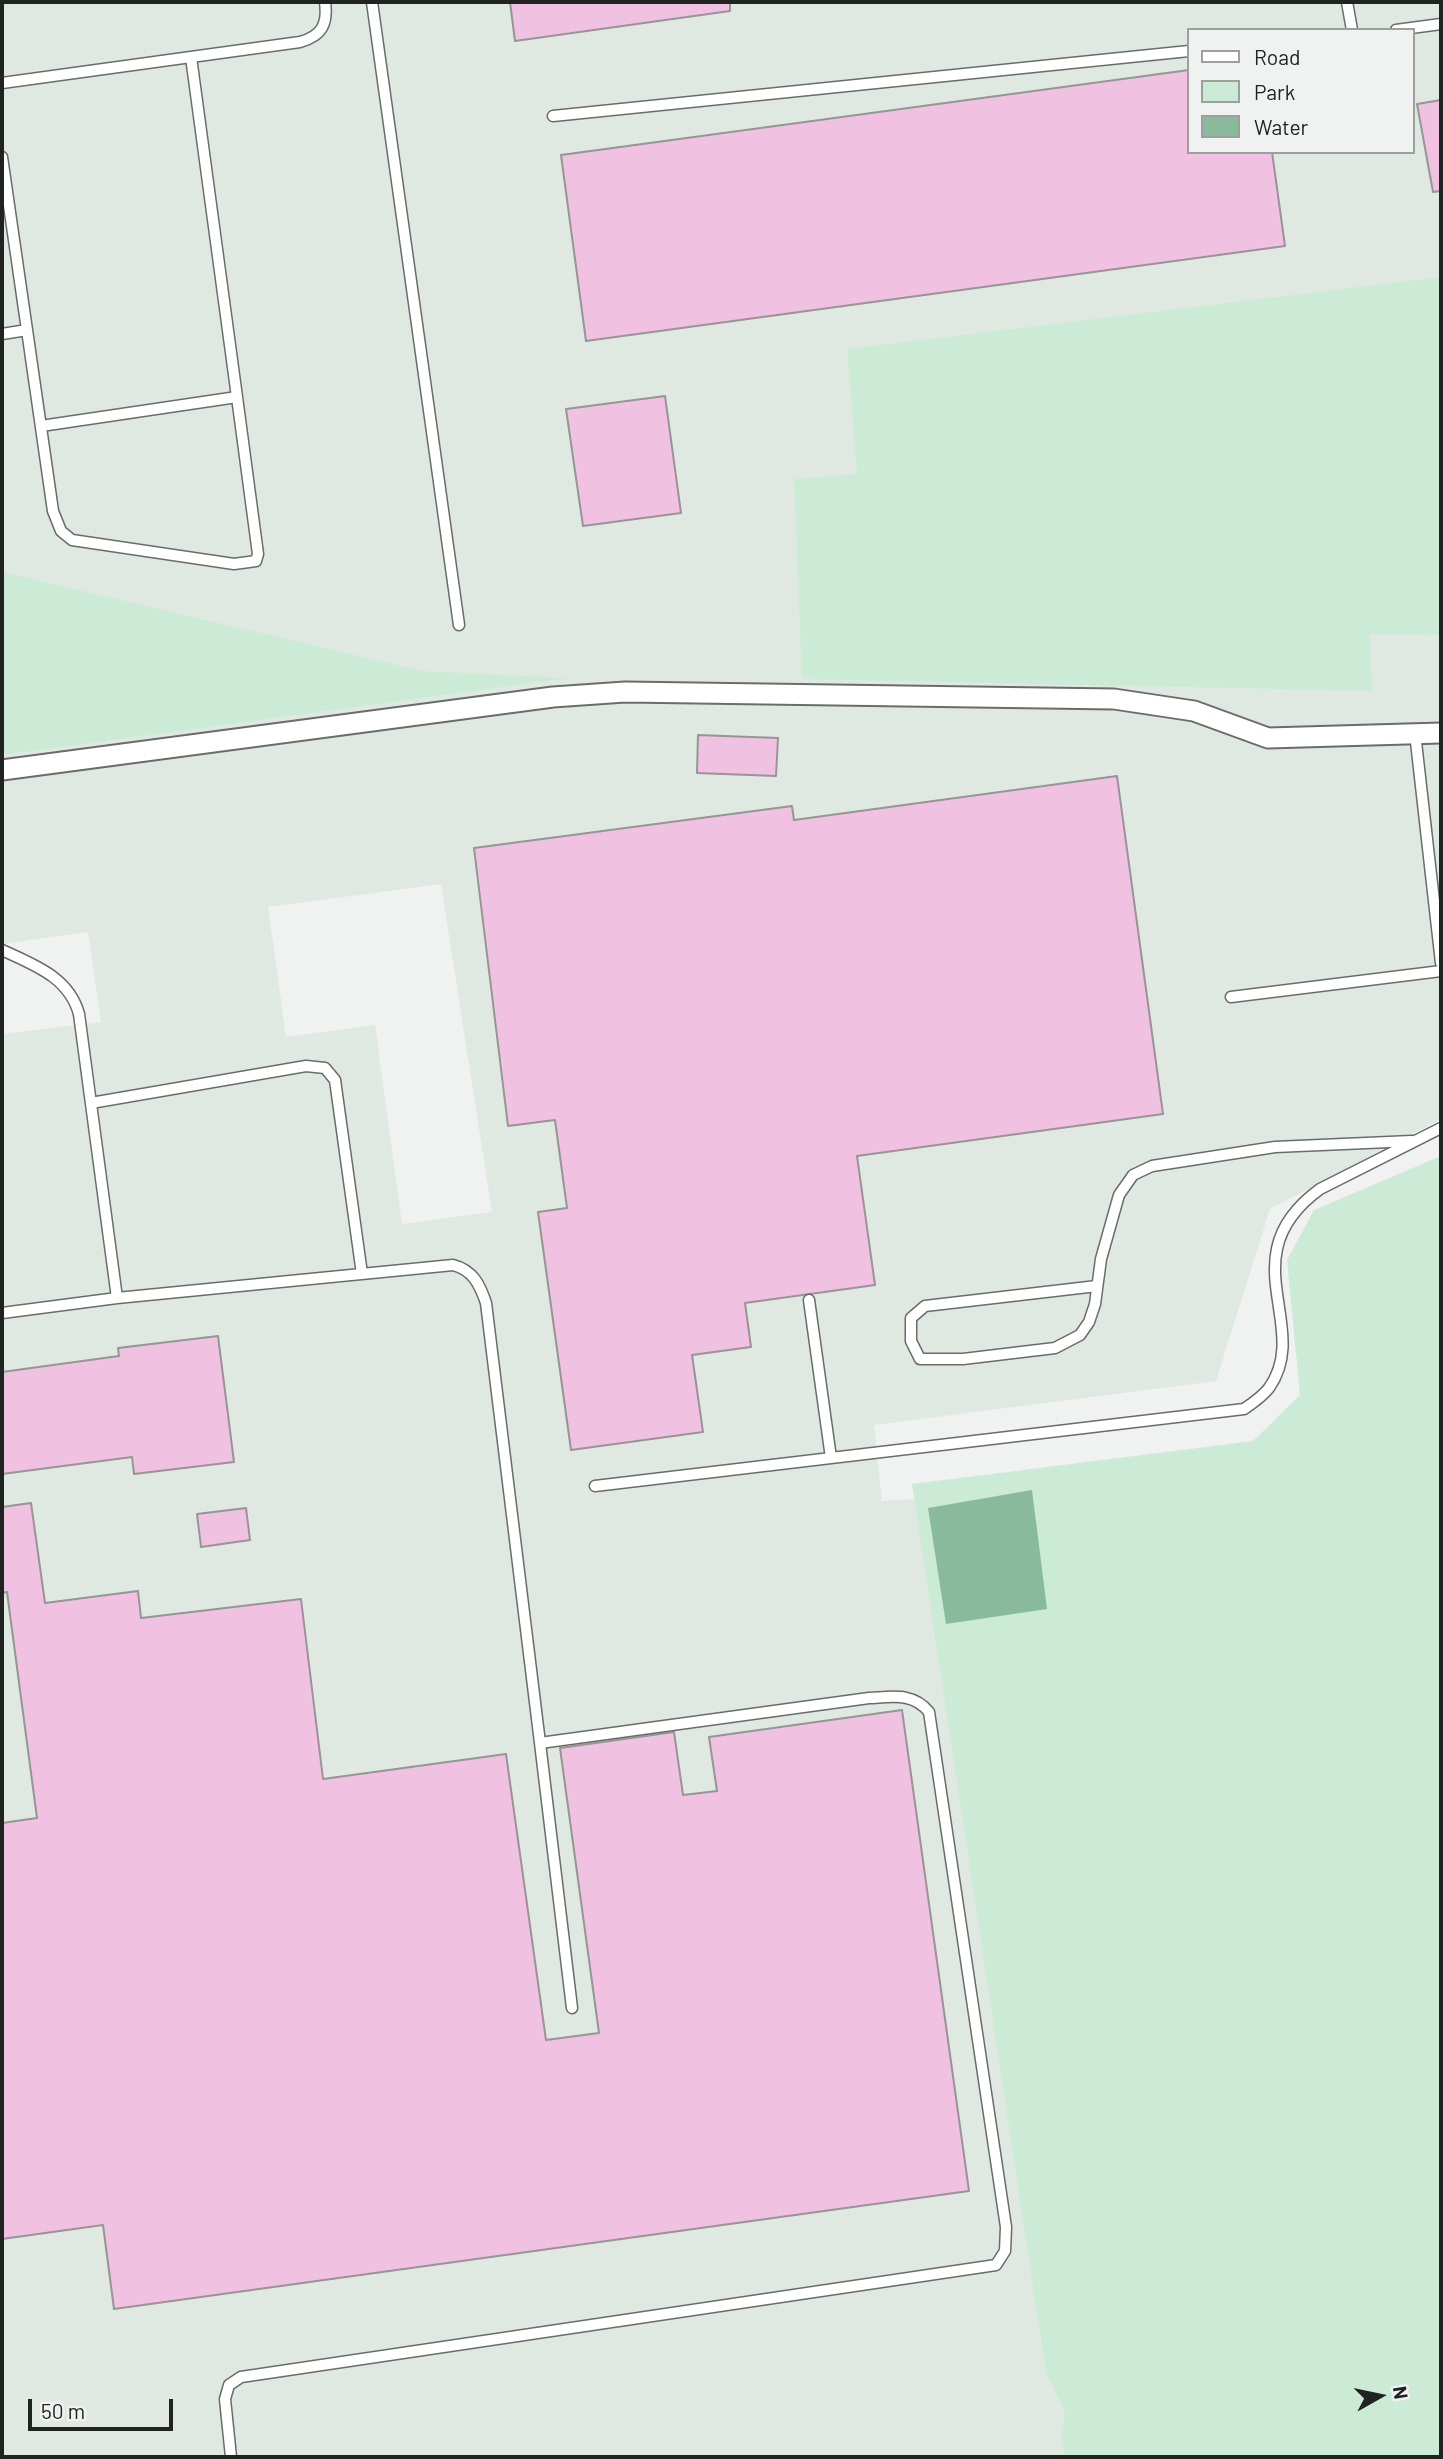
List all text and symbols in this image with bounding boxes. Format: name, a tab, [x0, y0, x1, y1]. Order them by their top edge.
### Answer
legend	[1188, 28, 1415, 154]
text: Road	[1254, 44, 1300, 69]
text: Park	[1254, 79, 1295, 104]
text: Water	[1254, 114, 1308, 139]
north arrow	[1345, 2361, 1415, 2431]
text: N	[1389, 2385, 1414, 2401]
scale bar	[32, 2386, 177, 2430]
text: 50 m	[41, 2398, 85, 2423]

